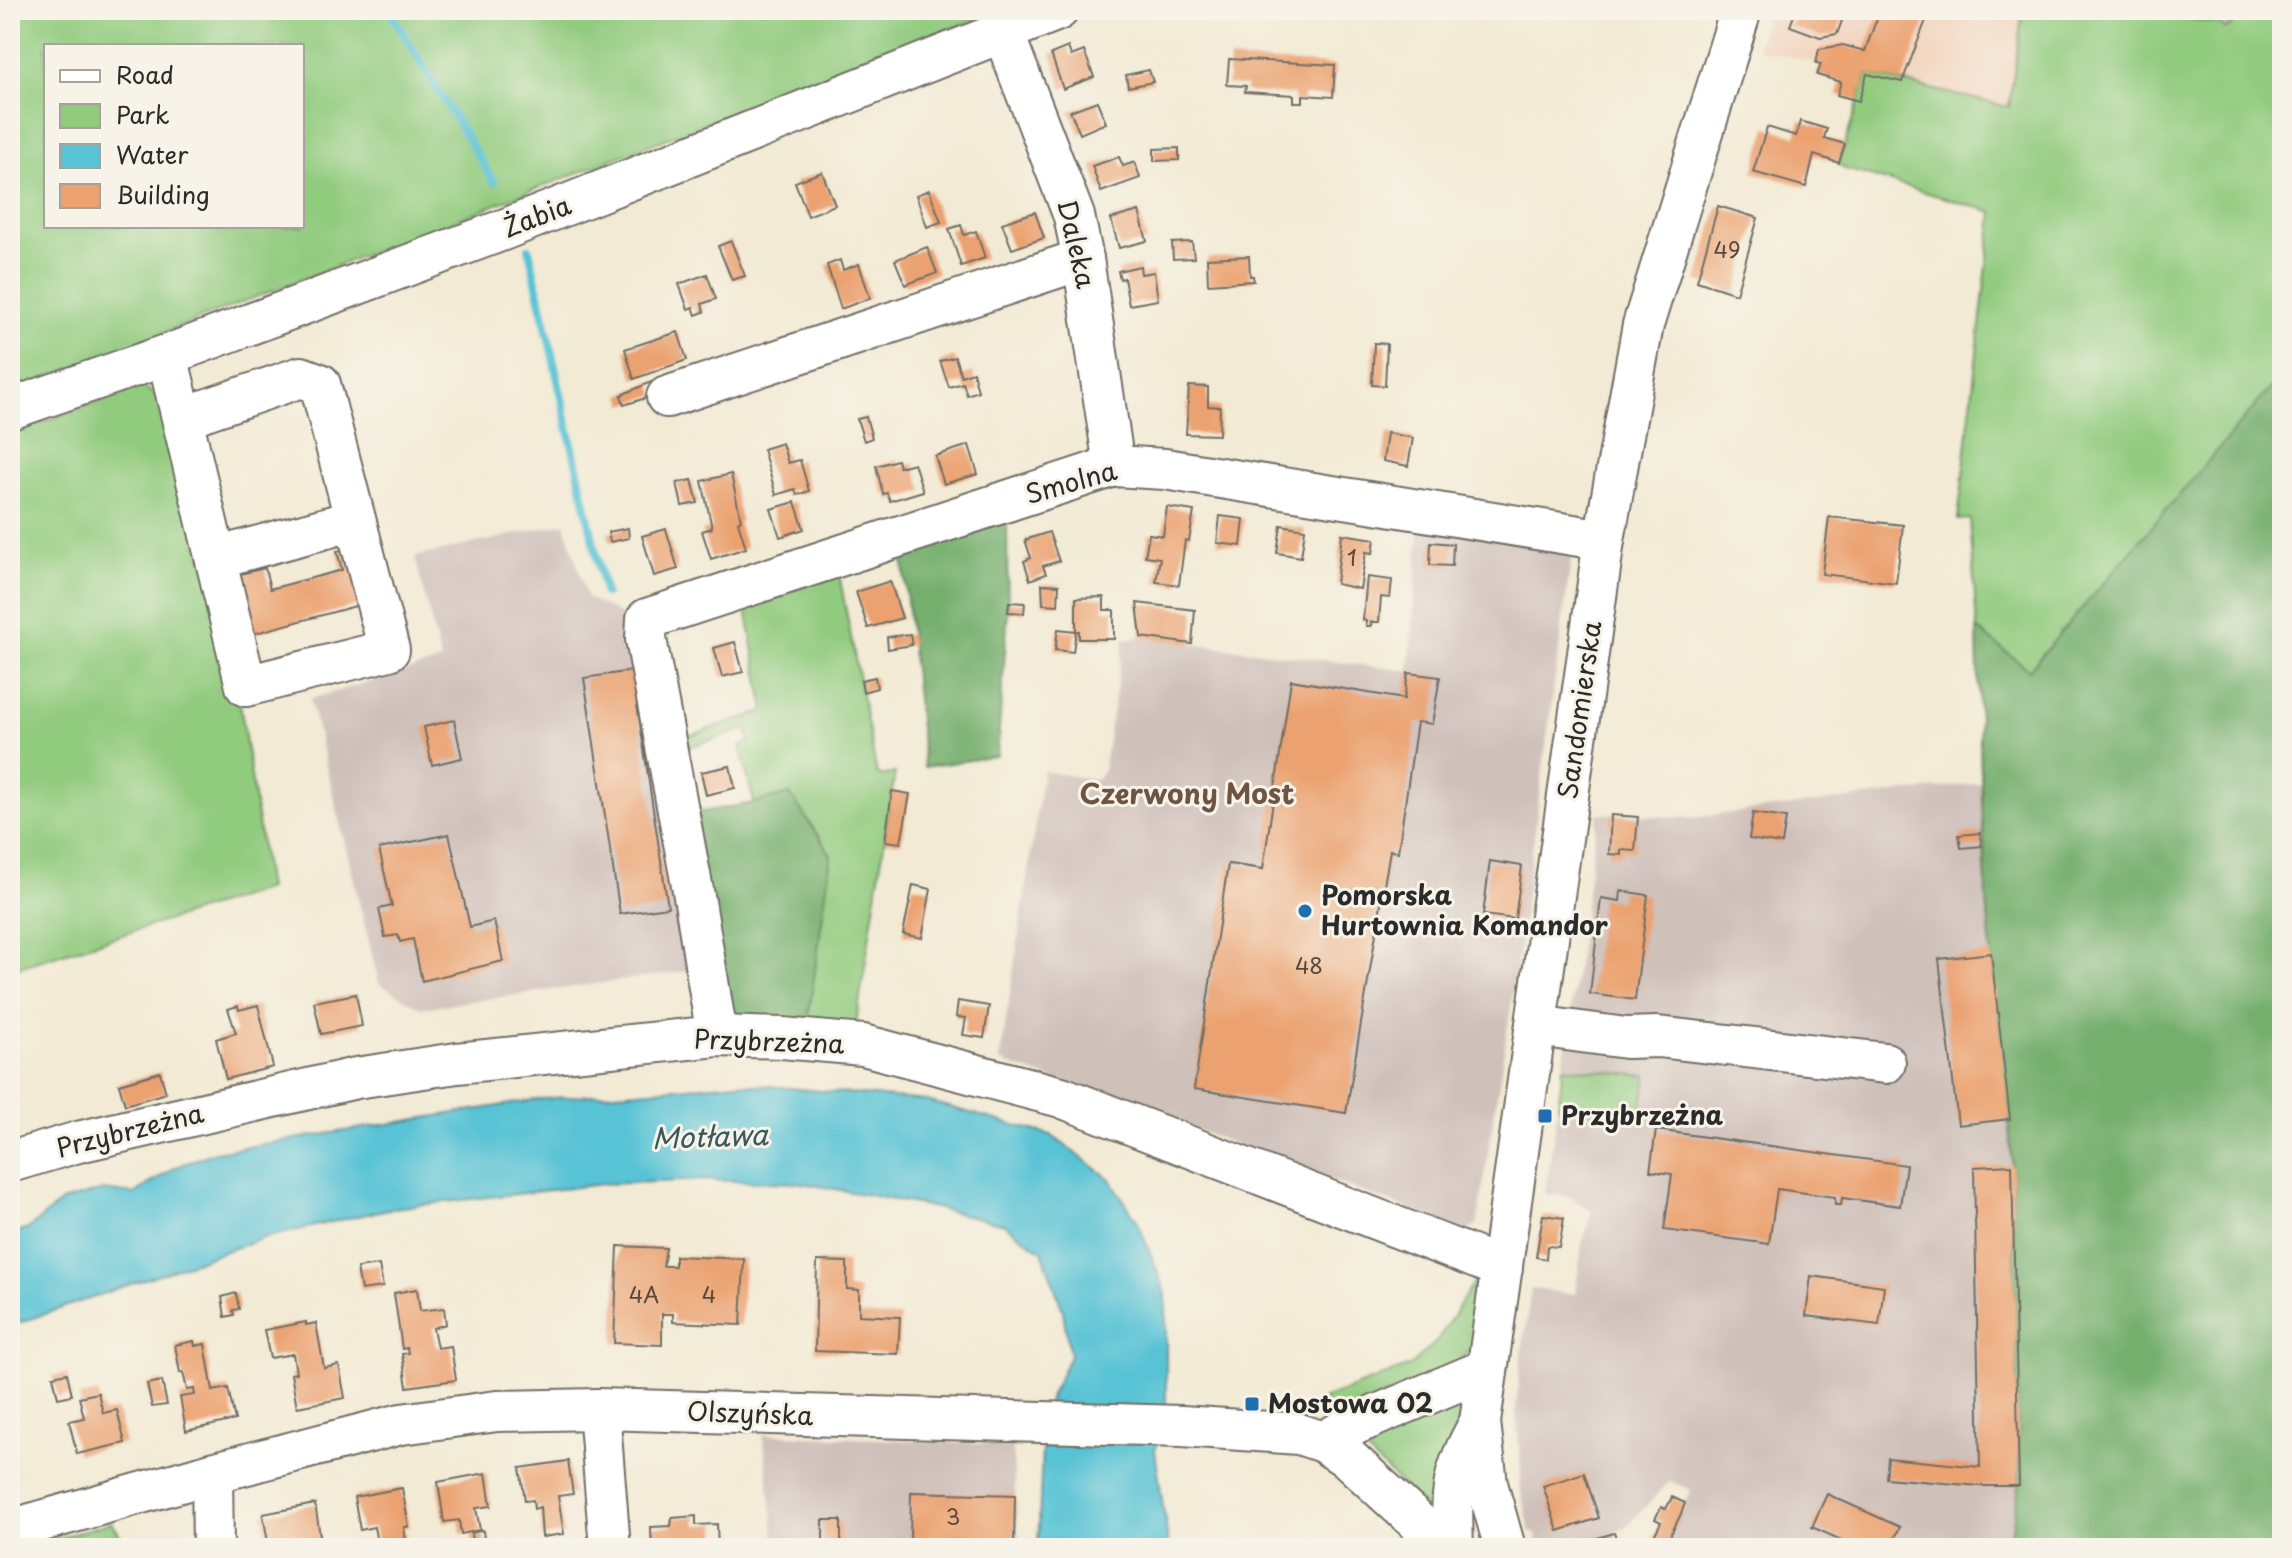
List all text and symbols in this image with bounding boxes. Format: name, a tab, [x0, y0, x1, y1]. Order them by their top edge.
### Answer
legend	[44, 44, 304, 228]
text: Road	[116, 56, 174, 92]
text: Park	[116, 96, 170, 132]
text: Water	[116, 136, 189, 172]
text: Building	[116, 176, 210, 212]
street label: Żabia	[496, 185, 577, 246]
street label: Daleka	[1048, 195, 1107, 293]
house number: 49	[1713, 232, 1741, 265]
street label: Smolna	[1020, 450, 1122, 513]
house number: 1	[1347, 540, 1357, 573]
street label: Sandomierska	[1547, 617, 1610, 801]
district label: Czerwony Most	[1080, 771, 1294, 814]
place label: Pomorska Hurtownia Komandor	[1321, 875, 1609, 944]
marker: Pomorska Hurtownia Komandor	[1296, 902, 1314, 920]
house number: 48	[1295, 948, 1323, 981]
street label: Przybrzeżna	[693, 1018, 846, 1063]
street label: Przybrzeżna	[52, 1092, 208, 1167]
place label: Przybrzeżna	[1561, 1095, 1724, 1134]
marker: Przybrzeżna	[1536, 1107, 1554, 1125]
water label: Motława	[651, 1112, 770, 1159]
house number: 4A	[629, 1277, 659, 1310]
house number: 4	[702, 1277, 716, 1310]
place label: Mostowa 02	[1268, 1383, 1433, 1422]
street label: Olszyńska	[686, 1391, 815, 1434]
marker: Mostowa 02	[1243, 1395, 1261, 1413]
house number: 3	[946, 1499, 960, 1532]

